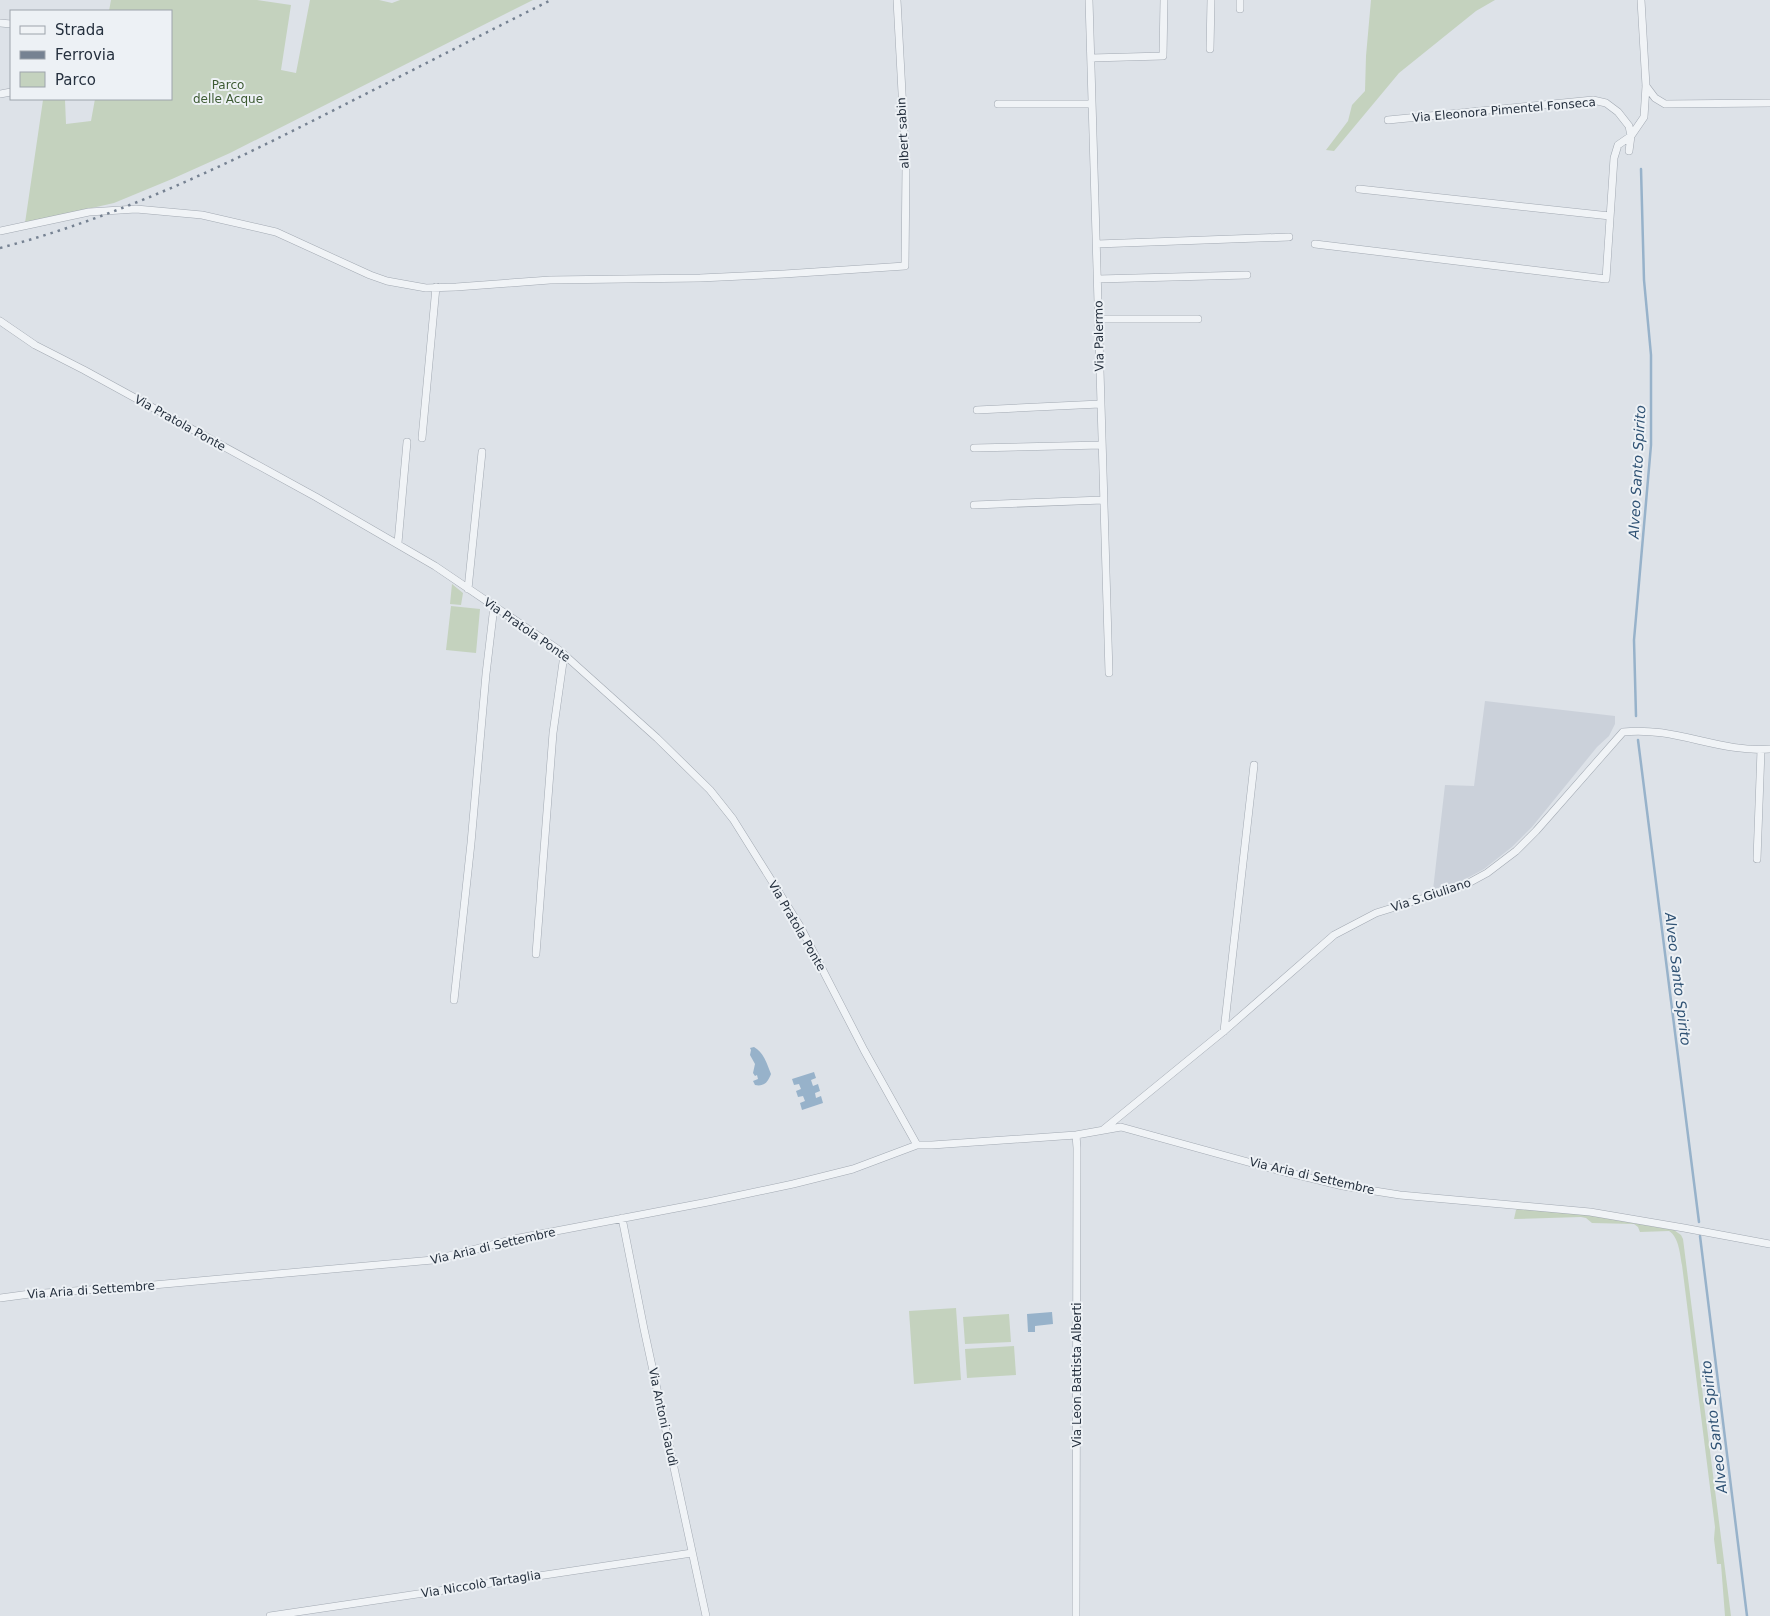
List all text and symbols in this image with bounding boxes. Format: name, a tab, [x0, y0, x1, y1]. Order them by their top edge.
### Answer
legend	[10, 10, 172, 100]
text: Strada	[55, 21, 104, 39]
text: Ferrovia	[55, 46, 115, 64]
text: Parco	[55, 71, 96, 89]
park label: Parco delle Acque	[193, 78, 263, 106]
street label: Via Eleonora Pimentel Fonseca	[1412, 95, 1596, 125]
street label: albert sabin	[894, 97, 912, 169]
street label: Via Palermo	[1091, 300, 1107, 372]
street label: Via Pratola Ponte	[132, 392, 228, 454]
water label: Alveo Santo Spirito	[1625, 405, 1648, 540]
street label: Via Pratola Ponte	[481, 595, 573, 665]
street label: Via S.Giuliano	[1389, 876, 1473, 914]
street label: Via Pratola Ponte	[765, 878, 829, 974]
water label: Alveo Santo Spirito	[1662, 911, 1694, 1046]
street label: Via Aria di Settembre	[1248, 1155, 1376, 1197]
street label: Via Aria di Settembre	[429, 1225, 557, 1267]
street label: Via Aria di Settembre	[27, 1279, 155, 1301]
street label: Via Leon Battista Alberti	[1070, 1302, 1084, 1448]
water label: Alveo Santo Spirito	[1698, 1360, 1730, 1495]
street label: Via Antoni Gaudì	[646, 1366, 680, 1468]
street label: Via Niccolò Tartaglia	[420, 1568, 542, 1600]

